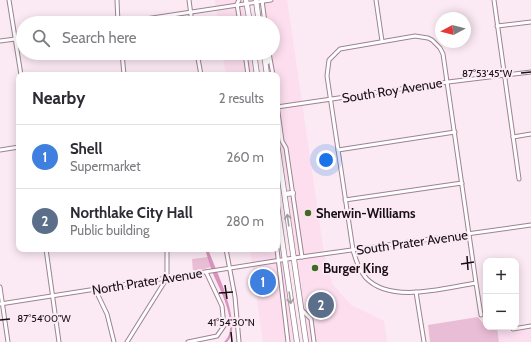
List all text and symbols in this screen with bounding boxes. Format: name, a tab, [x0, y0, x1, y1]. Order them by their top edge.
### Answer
north arrow	[435, 12, 471, 48]
search box	[16, 16, 280, 60]
icon: search	[30, 27, 52, 49]
text: Search here	[62, 29, 137, 47]
text: 87°53'45"W	[462, 67, 513, 80]
street label: South Roy Avenue	[341, 74, 444, 106]
text: Nearby	[32, 88, 85, 108]
text: 2 results	[219, 90, 264, 106]
text: Shell	[70, 140, 103, 158]
text: 1	[43, 149, 47, 165]
text: 260 m	[226, 149, 264, 165]
your location	[316, 150, 336, 170]
text: Supermarket	[70, 158, 141, 174]
text: Northlake City Hall	[70, 204, 193, 222]
place label: Sherwin-Williams	[316, 205, 416, 221]
marker: Sherwin-Williams	[303, 208, 313, 218]
text: 2	[42, 213, 48, 229]
text: 280 m	[226, 213, 264, 229]
one-way arrow	[284, 214, 292, 227]
text: Public building	[70, 222, 150, 238]
street label: South Prater Avenue	[355, 226, 469, 258]
map controls	[483, 258, 519, 330]
button: +	[483, 258, 519, 294]
place label: Burger King	[323, 260, 389, 276]
marker: Burger King	[310, 263, 320, 273]
street label: North Prater Avenue	[91, 264, 204, 298]
pin: 1	[250, 267, 276, 297]
pin: 2	[308, 290, 334, 320]
one-way arrow	[287, 291, 295, 304]
button: −	[483, 294, 519, 330]
text: 87°54'00"W	[17, 312, 71, 325]
text: 41°54'30"N	[207, 316, 255, 329]

